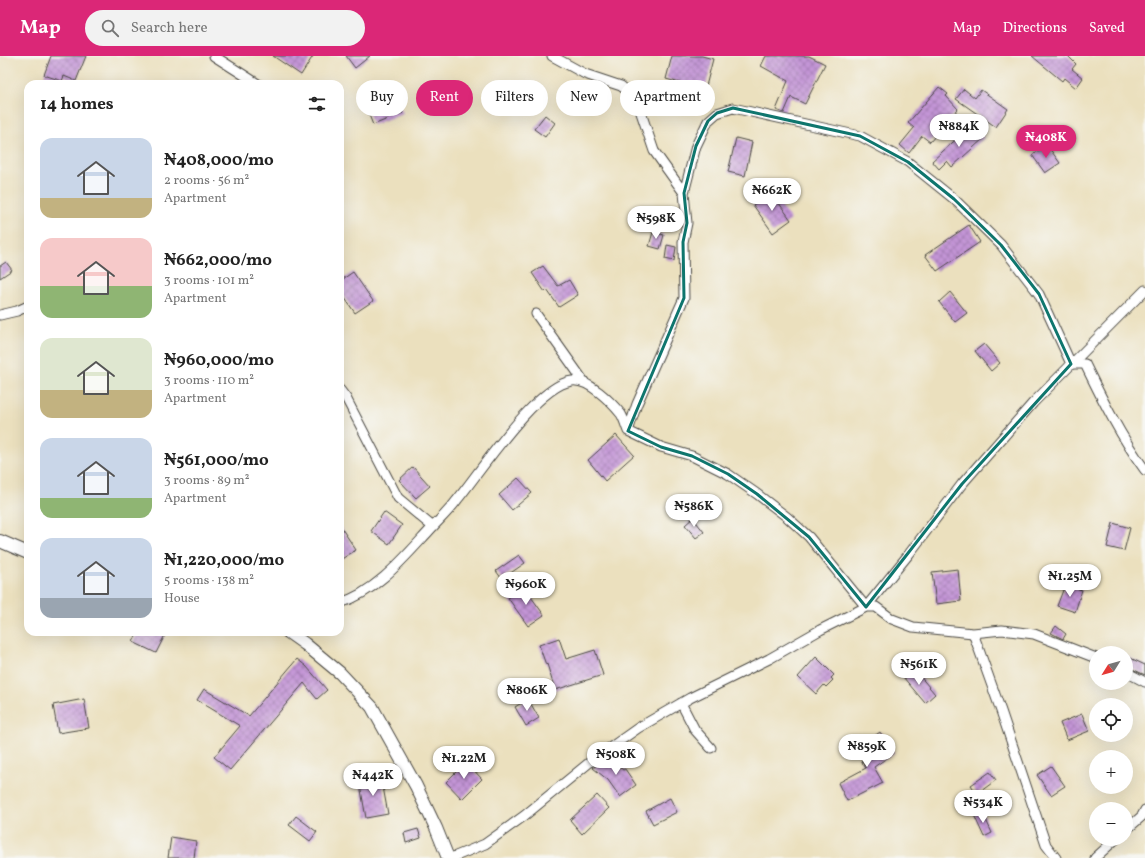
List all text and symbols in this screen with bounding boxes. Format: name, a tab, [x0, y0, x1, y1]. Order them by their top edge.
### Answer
search box	[85, 10, 365, 46]
text: Map	[20, 15, 61, 41]
icon: search	[99, 17, 121, 39]
text: Search here	[131, 18, 208, 39]
text: Map	[953, 19, 981, 38]
text: Directions	[1003, 19, 1067, 38]
text: Saved	[1089, 19, 1125, 38]
chip: Buy	[356, 80, 408, 116]
chip: Rent	[416, 80, 473, 116]
chip: Filters	[481, 80, 548, 116]
chip: New	[556, 80, 612, 116]
chip: Apartment	[620, 80, 715, 116]
text: 14 homes	[40, 93, 114, 116]
icon: filters	[306, 93, 328, 115]
pin: ₦884K	[931, 114, 987, 148]
text: ₦884K	[939, 118, 979, 136]
pin: ₦408K	[1018, 125, 1074, 159]
text: ₦408K	[1025, 129, 1067, 147]
text: ₦408,000/mo	[164, 149, 274, 172]
icon: home	[72, 154, 120, 202]
text: 2 rooms · 56 m²	[164, 172, 249, 190]
pin: ₦662K	[744, 178, 800, 212]
text: ₦662K	[752, 182, 792, 200]
text: Apartment	[164, 190, 227, 208]
pin: ₦598K	[628, 206, 684, 240]
text: ₦598K	[636, 210, 676, 228]
text: ₦662,000/mo	[164, 249, 272, 272]
icon: home	[72, 254, 120, 302]
text: 3 rooms · 101 m²	[164, 272, 254, 290]
text: Apartment	[164, 290, 227, 308]
text: ₦960,000/mo	[164, 349, 274, 372]
icon: home	[72, 354, 120, 402]
text: 3 rooms · 110 m²	[164, 372, 254, 390]
text: Apartment	[164, 390, 227, 408]
text: ₦561,000/mo	[164, 449, 269, 472]
icon: home	[72, 454, 120, 502]
text: 3 rooms · 89 m²	[164, 472, 250, 490]
text: Apartment	[164, 490, 227, 508]
pin: ₦586K	[666, 494, 722, 528]
text: ₦586K	[674, 498, 714, 516]
text: ₦1,220,000/mo	[164, 549, 284, 572]
icon: home	[72, 554, 120, 602]
pin: ₦1.25M	[1037, 564, 1103, 598]
text: ₦1.25M	[1048, 568, 1092, 586]
text: 5 rooms · 138 m²	[164, 572, 254, 590]
pin: ₦960K	[498, 572, 554, 606]
text: ₦960K	[505, 576, 547, 594]
text: House	[164, 590, 200, 608]
north arrow	[1089, 646, 1133, 690]
map controls	[1089, 646, 1133, 846]
pin: ₦561K	[891, 652, 947, 686]
text: ₦561K	[900, 656, 938, 674]
pin: ₦806K	[499, 678, 555, 712]
text: ₦806K	[506, 682, 548, 700]
button: locate	[1089, 698, 1133, 742]
pin: ₦859K	[839, 734, 895, 768]
text: ₦859K	[848, 738, 886, 756]
pin: ₦508K	[588, 742, 644, 776]
pin: ₦1.22M	[431, 746, 497, 780]
text: ₦508K	[596, 746, 636, 764]
text: ₦1.22M	[442, 750, 486, 768]
button: +	[1089, 750, 1133, 794]
pin: ₦442K	[345, 763, 401, 797]
text: ₦442K	[352, 767, 394, 785]
pin: ₦534K	[955, 790, 1011, 824]
text: ₦534K	[963, 794, 1003, 812]
button: −	[1089, 802, 1133, 846]

